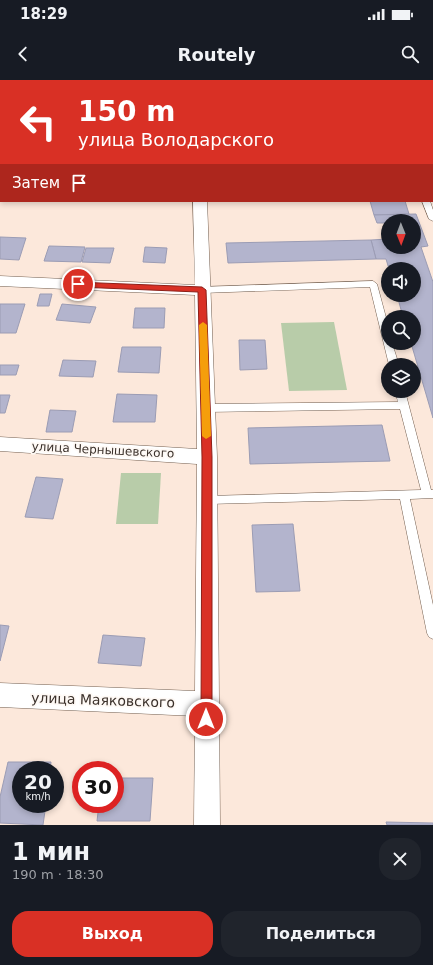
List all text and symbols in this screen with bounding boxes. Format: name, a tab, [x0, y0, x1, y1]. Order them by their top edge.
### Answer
text: 18:29	[20, 5, 68, 23]
icon: back	[12, 43, 34, 65]
icon: search	[399, 43, 421, 65]
text: Routely	[178, 44, 255, 65]
text: 150 m	[78, 95, 175, 128]
icon: left	[12, 96, 64, 148]
text: улица Володарского	[78, 129, 274, 150]
icon: arrive	[68, 172, 90, 194]
text: Затем	[12, 174, 60, 192]
north arrow	[381, 214, 421, 254]
map controls	[381, 214, 421, 398]
button: sound	[381, 262, 421, 302]
pin	[61, 267, 95, 301]
icon: arrive	[67, 273, 89, 295]
button: search	[381, 310, 421, 350]
button: layers	[381, 358, 421, 398]
street label: улица Чернышевского	[31, 439, 175, 461]
street label: улица Маяковского	[31, 689, 175, 711]
position arrow	[185, 698, 227, 740]
speed limit sign: 30	[72, 761, 124, 813]
text: 20	[24, 770, 52, 794]
text: km/h	[25, 791, 51, 802]
text: 1 мин	[12, 838, 90, 866]
button: close	[379, 838, 421, 880]
text: 190 m · 18:30	[12, 867, 103, 882]
button: Выход	[12, 911, 213, 957]
button: Поделиться	[221, 911, 421, 957]

